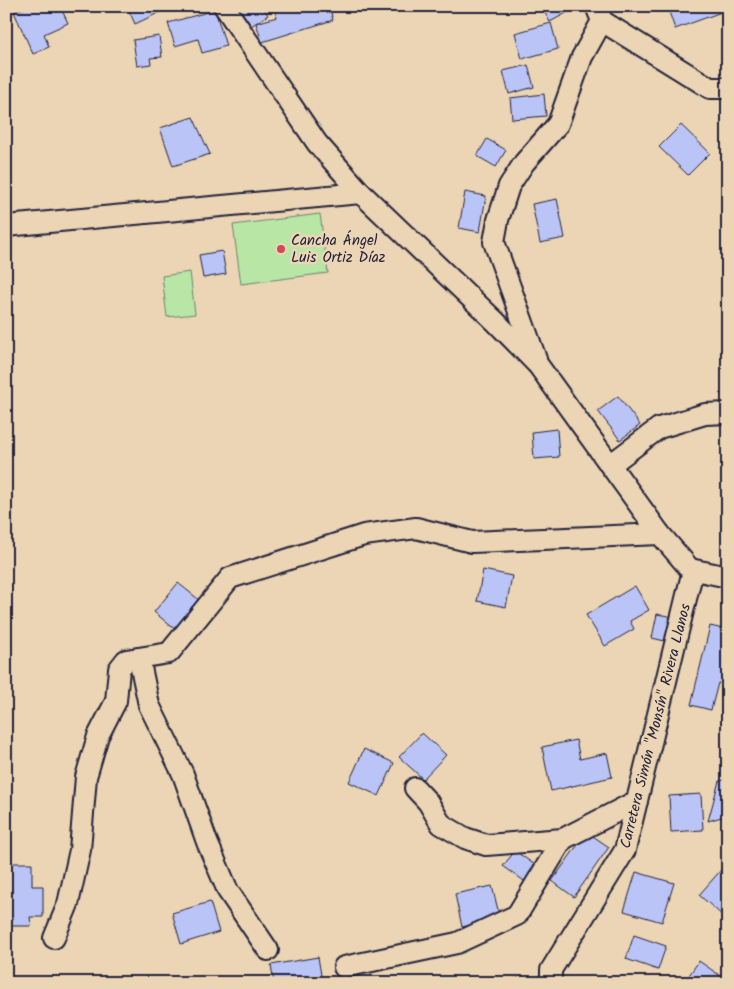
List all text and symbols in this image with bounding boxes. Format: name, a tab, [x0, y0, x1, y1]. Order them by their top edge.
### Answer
place label: Cancha Ángel Luis Ortiz Díaz	[291, 229, 386, 270]
marker: Cancha Ángel Luis Ortiz Díaz	[275, 243, 287, 255]
street label: Carretera Simón "Monsín" Rivera Llanos	[614, 601, 698, 851]

